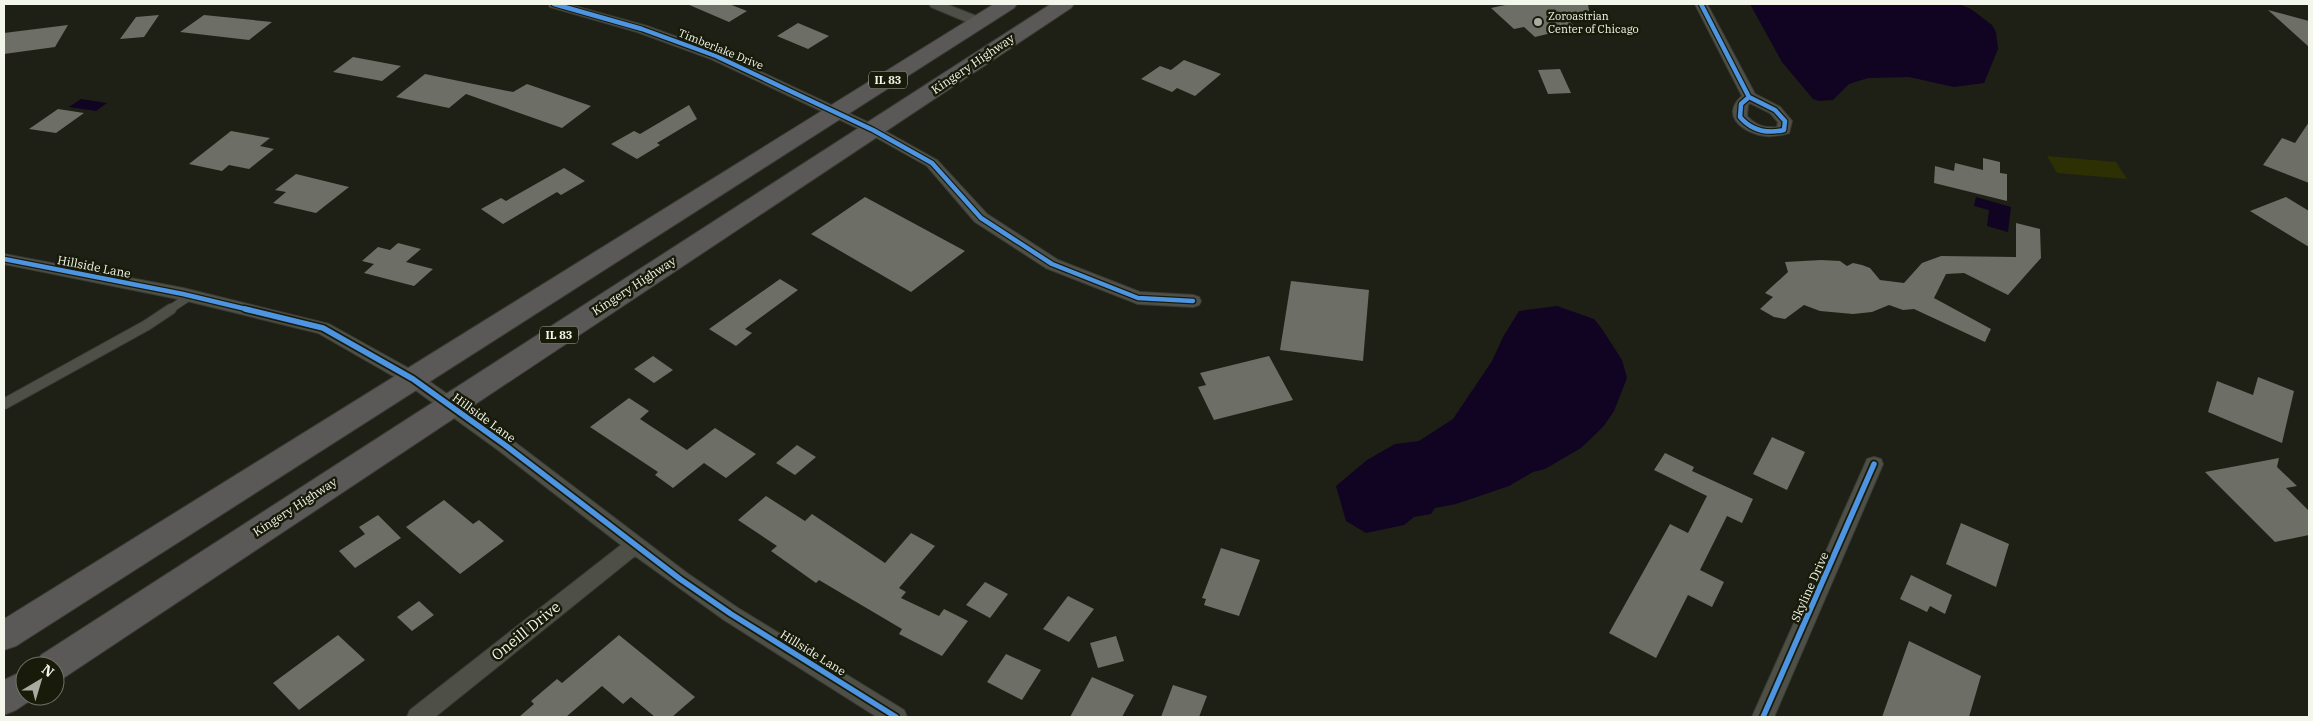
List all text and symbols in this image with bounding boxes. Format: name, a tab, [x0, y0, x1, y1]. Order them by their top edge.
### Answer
place label: Zoroastrian Center of Chicago	[1548, 9, 1639, 36]
marker: Zoroastrian Center of Chicago	[1532, 16, 1544, 28]
street label: Timberlake Drive	[676, 26, 766, 72]
street label: Kingery Highway	[928, 30, 1018, 97]
road number: IL 83	[869, 72, 907, 88]
street label: Hillside Lane	[56, 252, 132, 281]
street label: Kingery Highway	[589, 253, 679, 318]
road number: IL 83	[540, 326, 578, 344]
street label: Hillside Lane	[450, 390, 519, 446]
street label: Kingery Highway	[250, 474, 340, 539]
street label: Skyline Drive	[1787, 549, 1832, 624]
street label: Oneill Drive	[487, 597, 564, 664]
street label: Hillside Lane	[778, 627, 849, 679]
north arrow	[15, 656, 65, 706]
text: N	[38, 660, 58, 681]

